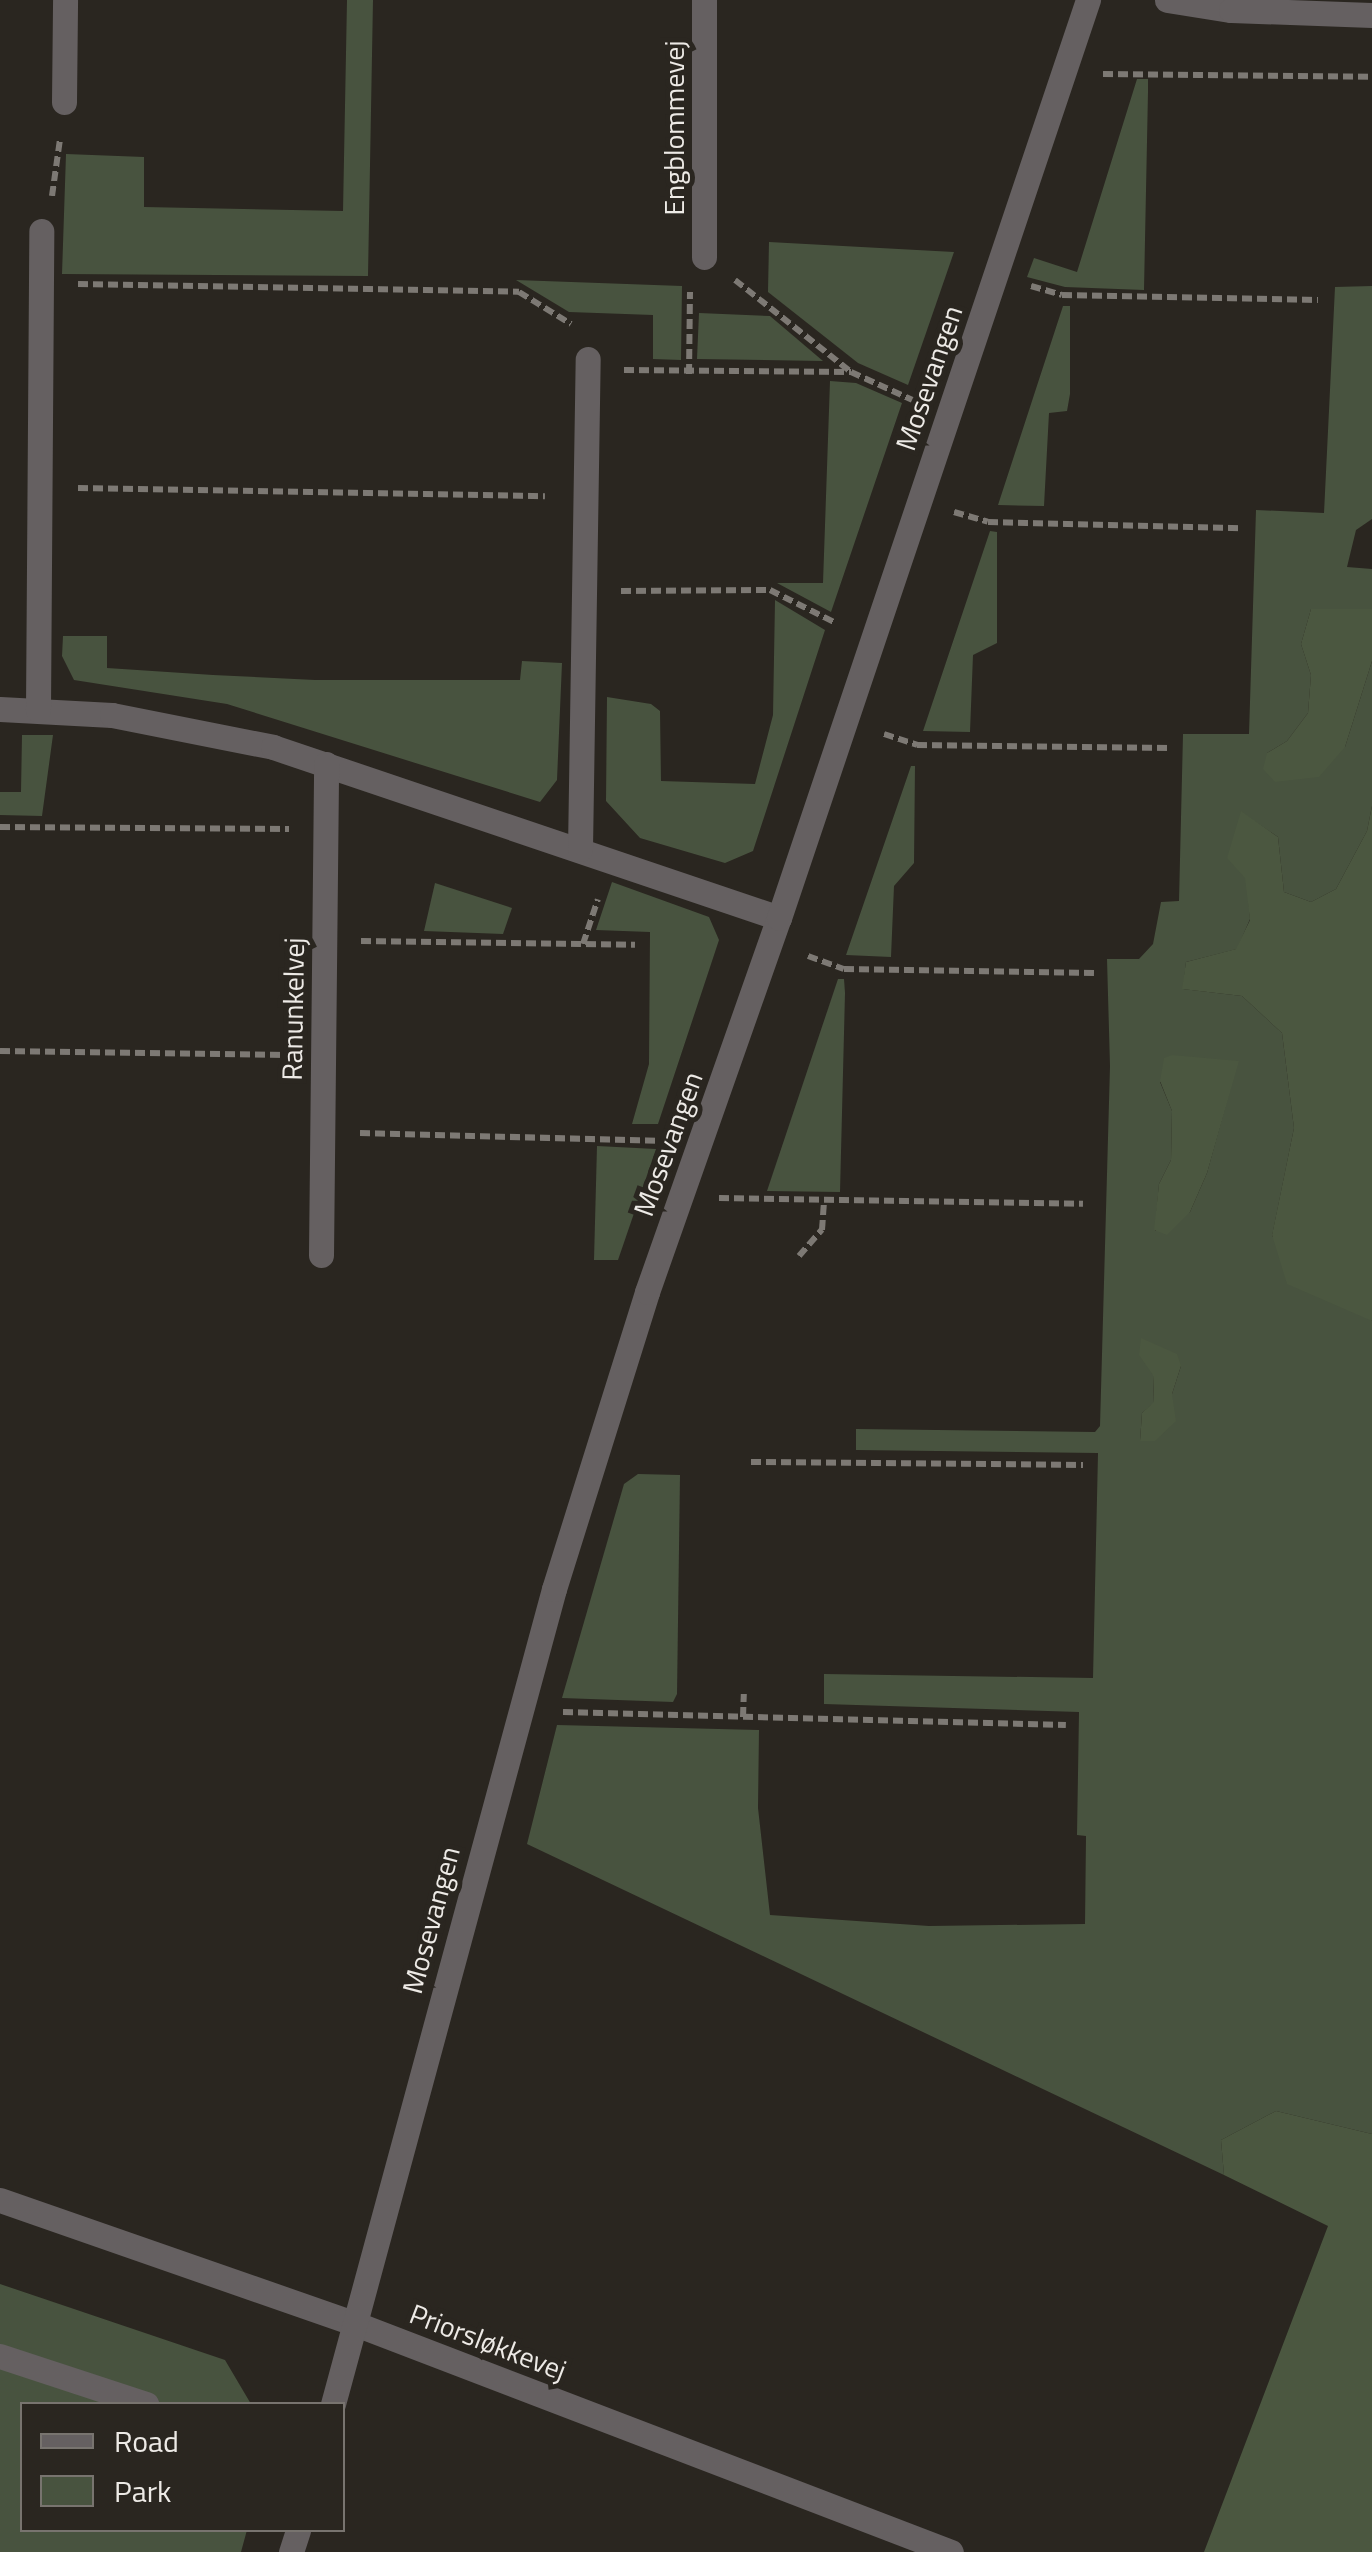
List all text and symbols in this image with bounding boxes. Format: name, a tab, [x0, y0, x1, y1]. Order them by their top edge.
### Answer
street label: Engblommevej	[657, 40, 691, 216]
street label: Mosevangen	[889, 301, 969, 455]
street label: Ranunkelvej	[275, 937, 311, 1081]
street label: Mosevangen	[626, 1067, 710, 1221]
street label: Mosevangen	[395, 1843, 467, 1997]
street label: Priorsløkkevej	[405, 2297, 571, 2387]
legend	[20, 2402, 345, 2532]
text: Road	[114, 2418, 179, 2464]
text: Park	[114, 2468, 171, 2514]

